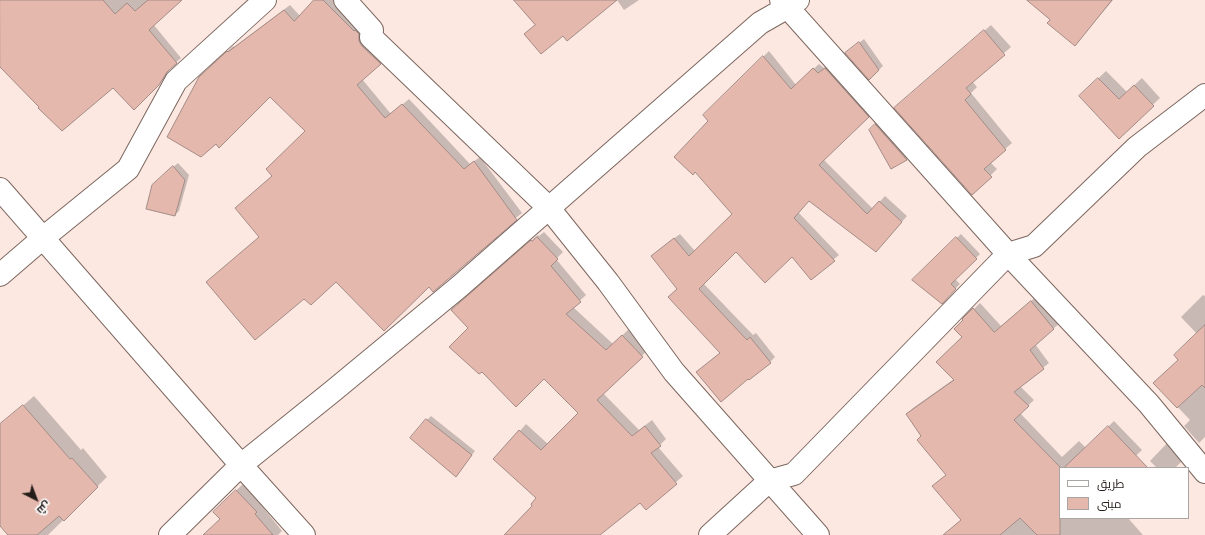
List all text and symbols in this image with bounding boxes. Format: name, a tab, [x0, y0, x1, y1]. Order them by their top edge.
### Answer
legend	[1059, 467, 1189, 519]
text: طريق	[1097, 476, 1124, 491]
north arrow	[16, 479, 56, 519]
text: مبنى	[1097, 496, 1122, 511]
text: ش	[34, 498, 54, 518]

